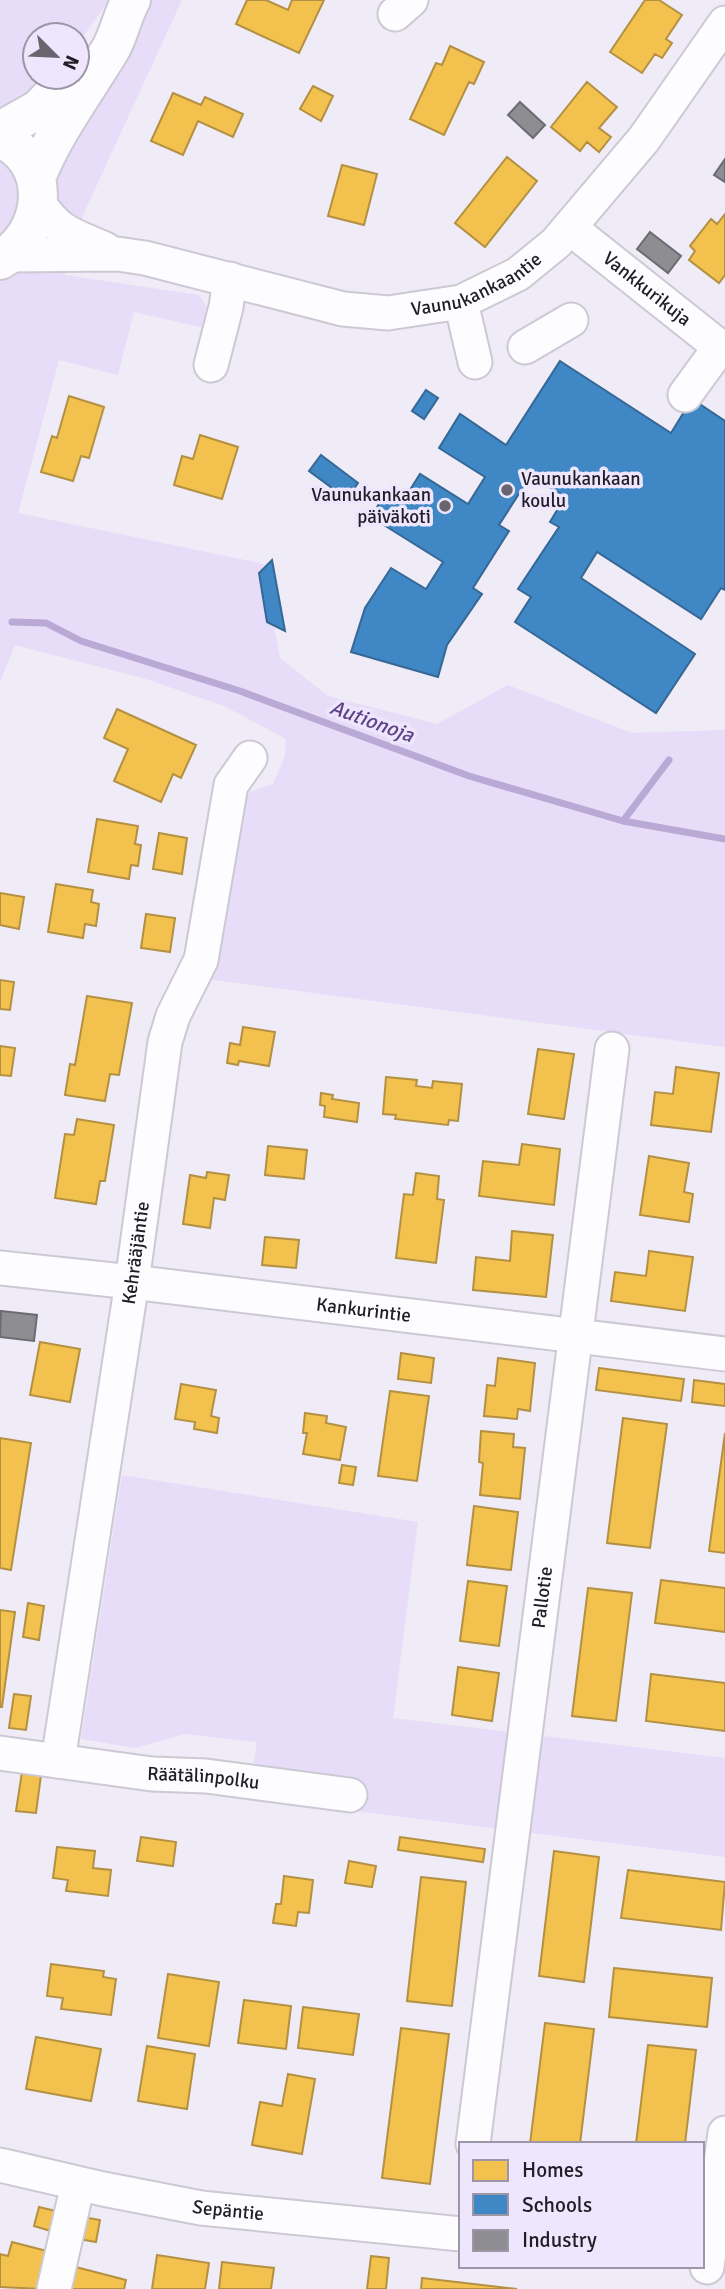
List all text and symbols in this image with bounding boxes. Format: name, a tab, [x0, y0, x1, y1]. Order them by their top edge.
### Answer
north arrow	[21, 21, 91, 91]
text: N	[57, 52, 84, 73]
street label: Vankkurikuja	[598, 246, 696, 331]
street label: Vaunukankaantie	[409, 247, 547, 321]
place label: Vaunukankaan koulu	[521, 467, 641, 513]
marker: Vaunukankaan koulu	[499, 482, 515, 498]
place label: Vaunukankaan päiväkoti	[311, 483, 431, 529]
marker: Vaunukankaan päiväkoti	[437, 498, 453, 514]
water label: Autionoja	[327, 694, 419, 749]
street label: Kehrääjäntie	[117, 1200, 155, 1306]
street label: Kankurintie	[315, 1292, 412, 1328]
street label: Pallotie	[527, 1565, 558, 1630]
street label: Räätälinpolku	[147, 1762, 261, 1795]
legend	[459, 2142, 704, 2268]
text: Homes	[522, 2157, 584, 2183]
text: Schools	[522, 2192, 592, 2218]
street label: Sepäntie	[190, 2195, 265, 2226]
text: Industry	[522, 2227, 597, 2253]

